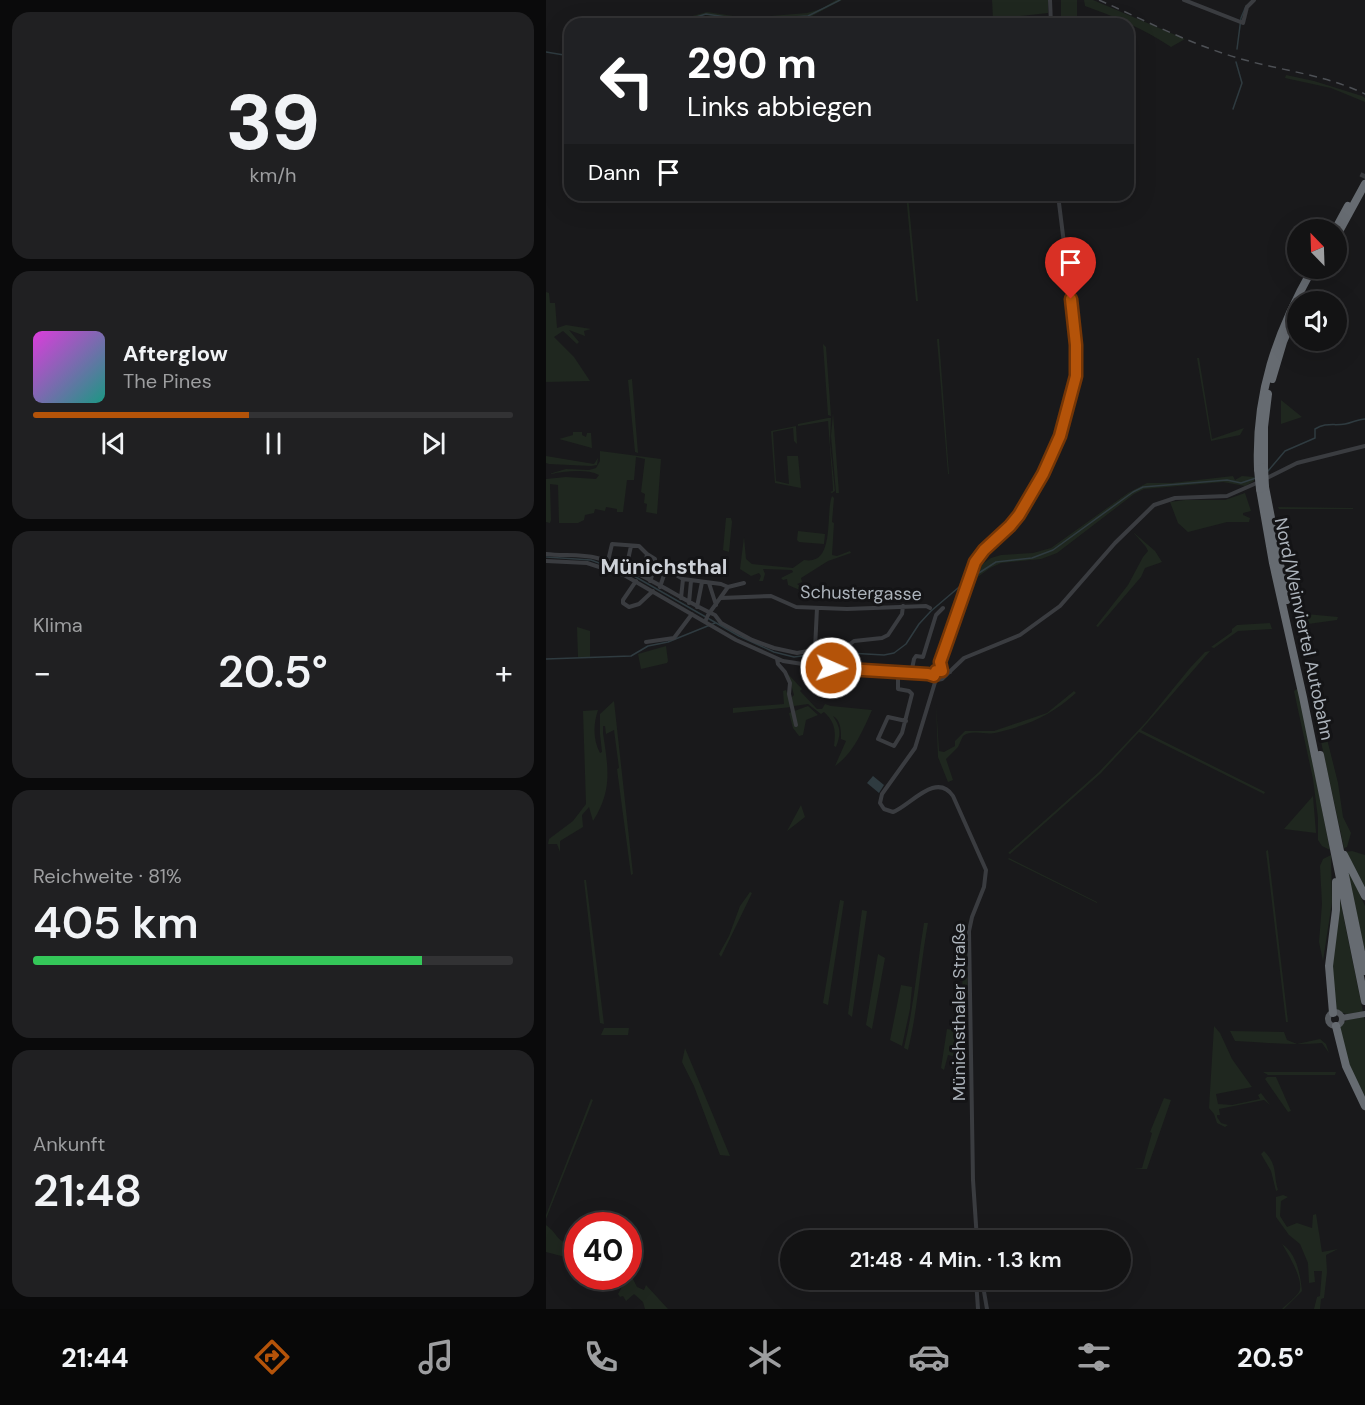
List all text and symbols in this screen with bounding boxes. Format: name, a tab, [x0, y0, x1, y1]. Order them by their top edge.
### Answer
text: 290 m	[687, 36, 817, 91]
icon: left	[588, 42, 666, 120]
text: 39	[226, 72, 320, 173]
text: Links abbiegen	[687, 89, 872, 124]
icon: arrive	[652, 156, 685, 189]
text: Dann	[588, 158, 640, 187]
text: km/h	[249, 162, 297, 188]
north arrow	[1287, 219, 1347, 279]
map controls	[1287, 219, 1347, 351]
pin	[1045, 237, 1096, 299]
icon: arrive	[1054, 246, 1087, 279]
button: sound	[1287, 291, 1347, 351]
text: Afterglow	[123, 339, 228, 368]
text: The Pines	[123, 368, 212, 394]
icon: previous	[97, 427, 130, 460]
icon: pause	[257, 427, 290, 460]
icon: next	[417, 427, 450, 460]
street label: Nord/Weinviertel Autobahn	[1269, 516, 1339, 742]
district label: Münichsthal	[601, 553, 727, 581]
street label: Schustergasse	[800, 580, 922, 606]
text: Klima	[33, 612, 83, 638]
position arrow	[799, 636, 863, 700]
text: 20.5°	[218, 642, 328, 701]
text: −	[33, 651, 51, 694]
text: +	[495, 651, 513, 694]
text: Reichweite · 81%	[33, 863, 182, 889]
text: 405 km	[33, 893, 199, 952]
street label: Münichsthaler Straße	[947, 923, 971, 1101]
text: Ankunft	[33, 1131, 105, 1157]
text: 21:48	[33, 1161, 142, 1220]
speed limit sign: 40	[564, 1212, 642, 1290]
text: 21:48 · 4 Min. · 1.3 km	[849, 1245, 1062, 1274]
icon: directions	[251, 1336, 293, 1378]
icon: music	[415, 1336, 457, 1378]
icon: phone	[580, 1336, 622, 1378]
icon: climate	[744, 1336, 786, 1378]
icon: car	[908, 1336, 950, 1378]
icon: filters	[1073, 1336, 1115, 1378]
text: 21:44	[61, 1340, 129, 1375]
text: 20.5°	[1237, 1340, 1304, 1375]

